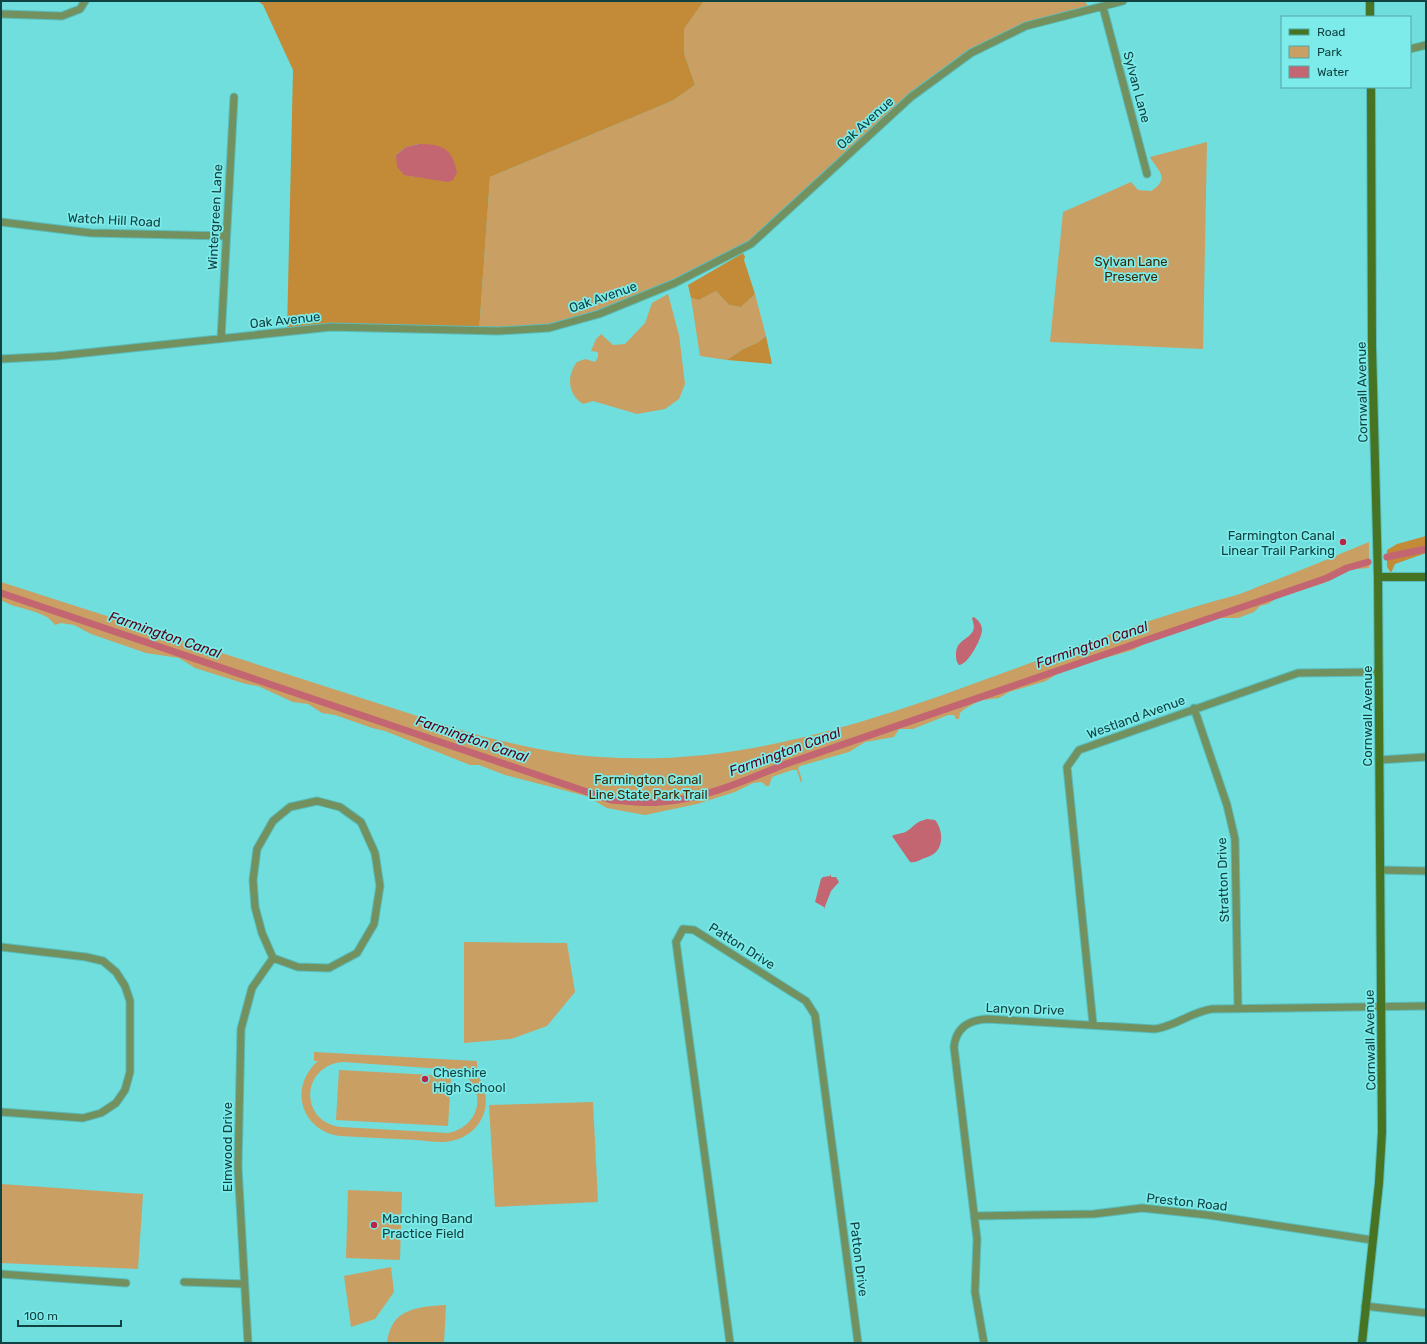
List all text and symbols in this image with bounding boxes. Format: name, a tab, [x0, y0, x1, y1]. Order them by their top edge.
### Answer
legend	[1281, 16, 1411, 88]
text: Road	[1317, 25, 1345, 39]
text: Park	[1317, 45, 1343, 59]
street label: Sylvan Lane	[1120, 50, 1154, 124]
text: Water	[1317, 65, 1349, 79]
street label: Oak Avenue	[834, 94, 896, 152]
street label: Wintergreen Lane	[205, 164, 226, 271]
street label: Watch Hill Road	[67, 210, 161, 230]
park label: Sylvan Lane Preserve	[1094, 254, 1168, 284]
street label: Oak Avenue	[567, 278, 639, 316]
street label: Oak Avenue	[249, 309, 321, 331]
street label: Cornwall Avenue	[1354, 341, 1370, 443]
place label: Farmington Canal Linear Trail Parking	[1221, 528, 1335, 559]
marker: Farmington Canal Linear Trail Parking	[1338, 537, 1348, 547]
water label: Farmington Canal	[107, 608, 224, 662]
water label: Farmington Canal	[1034, 618, 1151, 672]
street label: Cornwall Avenue	[1360, 666, 1375, 766]
street label: Westland Avenue	[1085, 692, 1187, 742]
water label: Farmington Canal	[414, 712, 531, 766]
water label: Farmington Canal	[727, 724, 844, 780]
park label: Farmington Canal Line State Park Trail	[588, 772, 708, 802]
street label: Stratton Drive	[1214, 837, 1232, 923]
street label: Patton Drive	[706, 920, 778, 972]
street label: Cornwall Avenue	[1362, 989, 1378, 1091]
street label: Lanyon Drive	[985, 1000, 1065, 1018]
place label: Cheshire High School	[433, 1065, 506, 1096]
marker: Cheshire High School	[420, 1074, 430, 1084]
street label: Elmwood Drive	[220, 1102, 235, 1192]
street label: Preston Road	[1146, 1190, 1228, 1214]
place label: Marching Band Practice Field	[382, 1211, 473, 1241]
marker: Marching Band Practice Field	[369, 1220, 379, 1230]
street label: Patton Drive	[847, 1221, 871, 1297]
scale bar	[18, 1302, 121, 1328]
text: 100 m	[24, 1309, 58, 1323]

